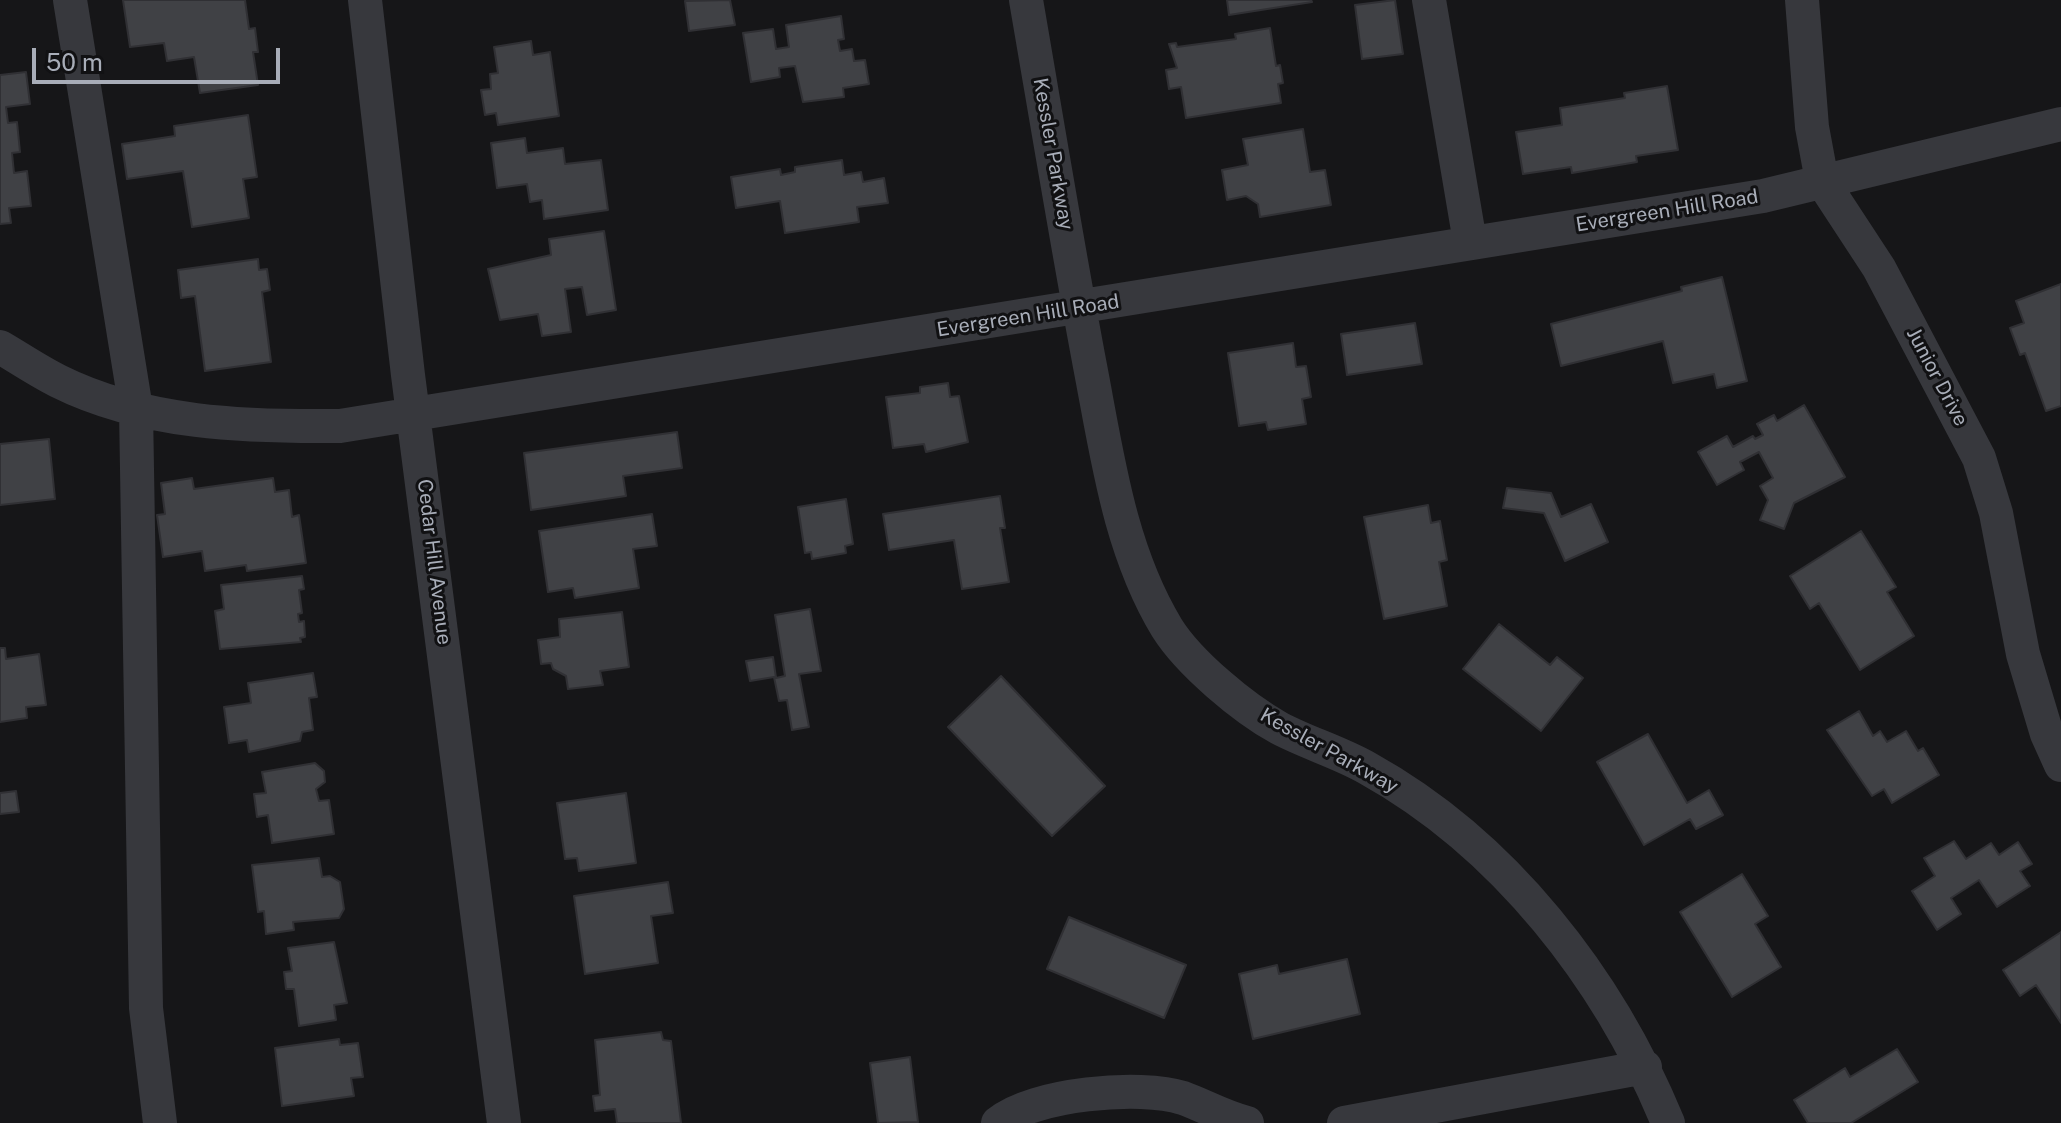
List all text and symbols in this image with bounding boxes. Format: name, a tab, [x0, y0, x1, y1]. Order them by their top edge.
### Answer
scale bar	[36, 32, 284, 82]
text: 50 m	[46, 48, 103, 76]
street label: Kessler Parkway	[1028, 76, 1078, 232]
street label: Evergreen Hill Road	[1574, 185, 1760, 237]
street label: Evergreen Hill Road	[935, 290, 1121, 342]
street label: Junior Drive	[1901, 324, 1973, 430]
street label: Cedar Hill Avenue	[412, 478, 456, 646]
street label: Kessler Parkway	[1256, 703, 1402, 799]

